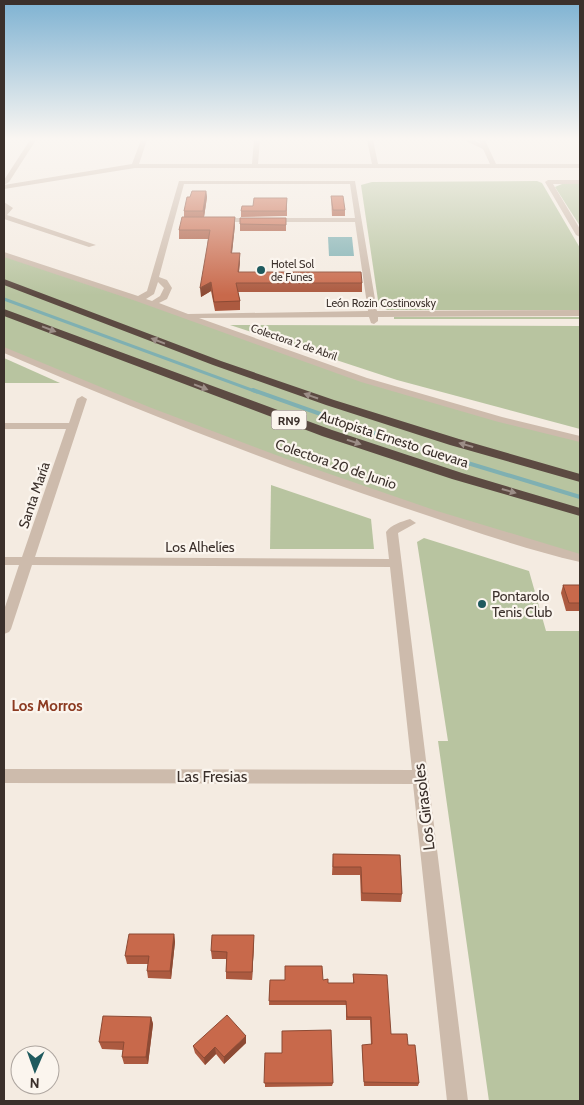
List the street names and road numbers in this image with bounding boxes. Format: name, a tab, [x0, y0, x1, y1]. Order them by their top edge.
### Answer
street label: León Rozin Costinovsky	[326, 296, 436, 310]
street label: Colectora 2 de Abril	[249, 321, 339, 363]
street label: Autopista Ernesto Guevara	[317, 406, 471, 472]
road number: RN9	[272, 410, 306, 430]
street label: Colectora 20 de Junio	[273, 435, 399, 493]
street label: Santa María	[14, 459, 54, 531]
street label: Los Alhelíes	[165, 538, 235, 556]
street label: Los Girasoles	[409, 762, 439, 852]
street label: Las Fresias	[177, 767, 248, 786]

